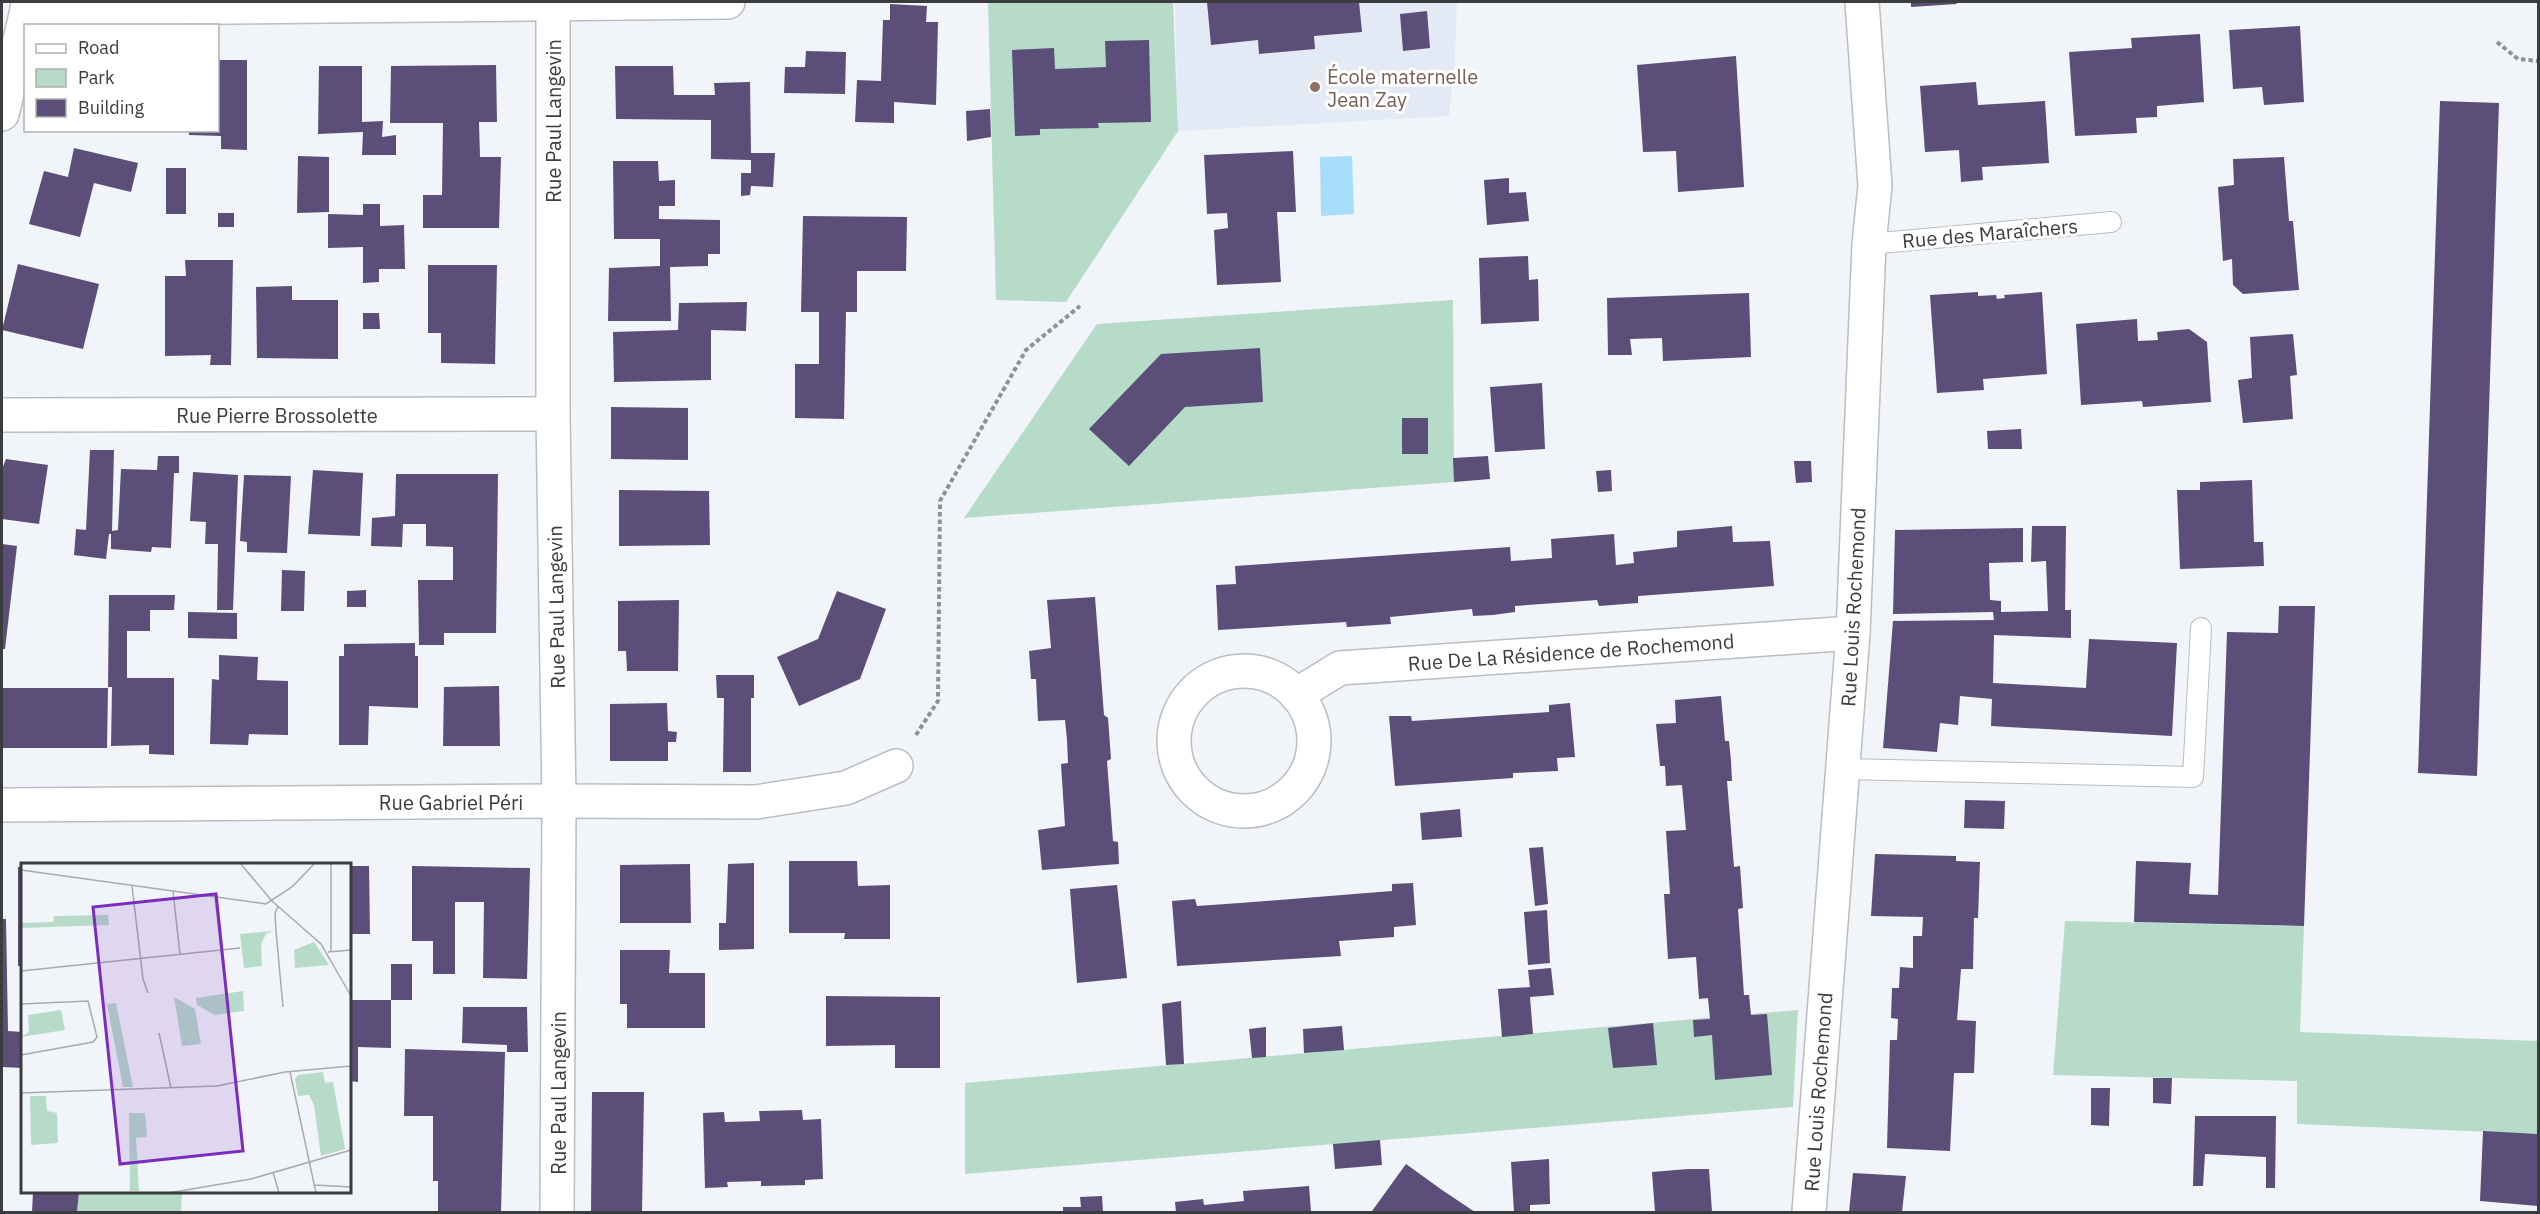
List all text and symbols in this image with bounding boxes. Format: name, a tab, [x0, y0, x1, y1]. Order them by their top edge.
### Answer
legend	[24, 24, 219, 132]
text: Road	[78, 36, 119, 59]
street label: Rue Paul Langevin	[540, 39, 567, 203]
place label: École maternelle Jean Zay	[1327, 63, 1478, 113]
text: Park	[78, 66, 115, 89]
marker: École maternelle Jean Zay	[1308, 80, 1322, 94]
text: Building	[78, 96, 145, 119]
street label: Rue des Maraîchers	[1901, 212, 2079, 254]
street label: Rue Pierre Brossolette	[176, 402, 378, 429]
street label: Rue Louis Rochemond	[1834, 507, 1872, 707]
street label: Rue Paul Langevin	[541, 525, 571, 689]
street label: Rue De La Résidence de Rochemond	[1407, 627, 1735, 677]
street label: Rue Gabriel Péri	[379, 789, 523, 816]
inset map	[21, 863, 351, 1193]
street label: Rue Louis Rochemond	[1798, 992, 1838, 1192]
street label: Rue Paul Langevin	[545, 1011, 572, 1175]

